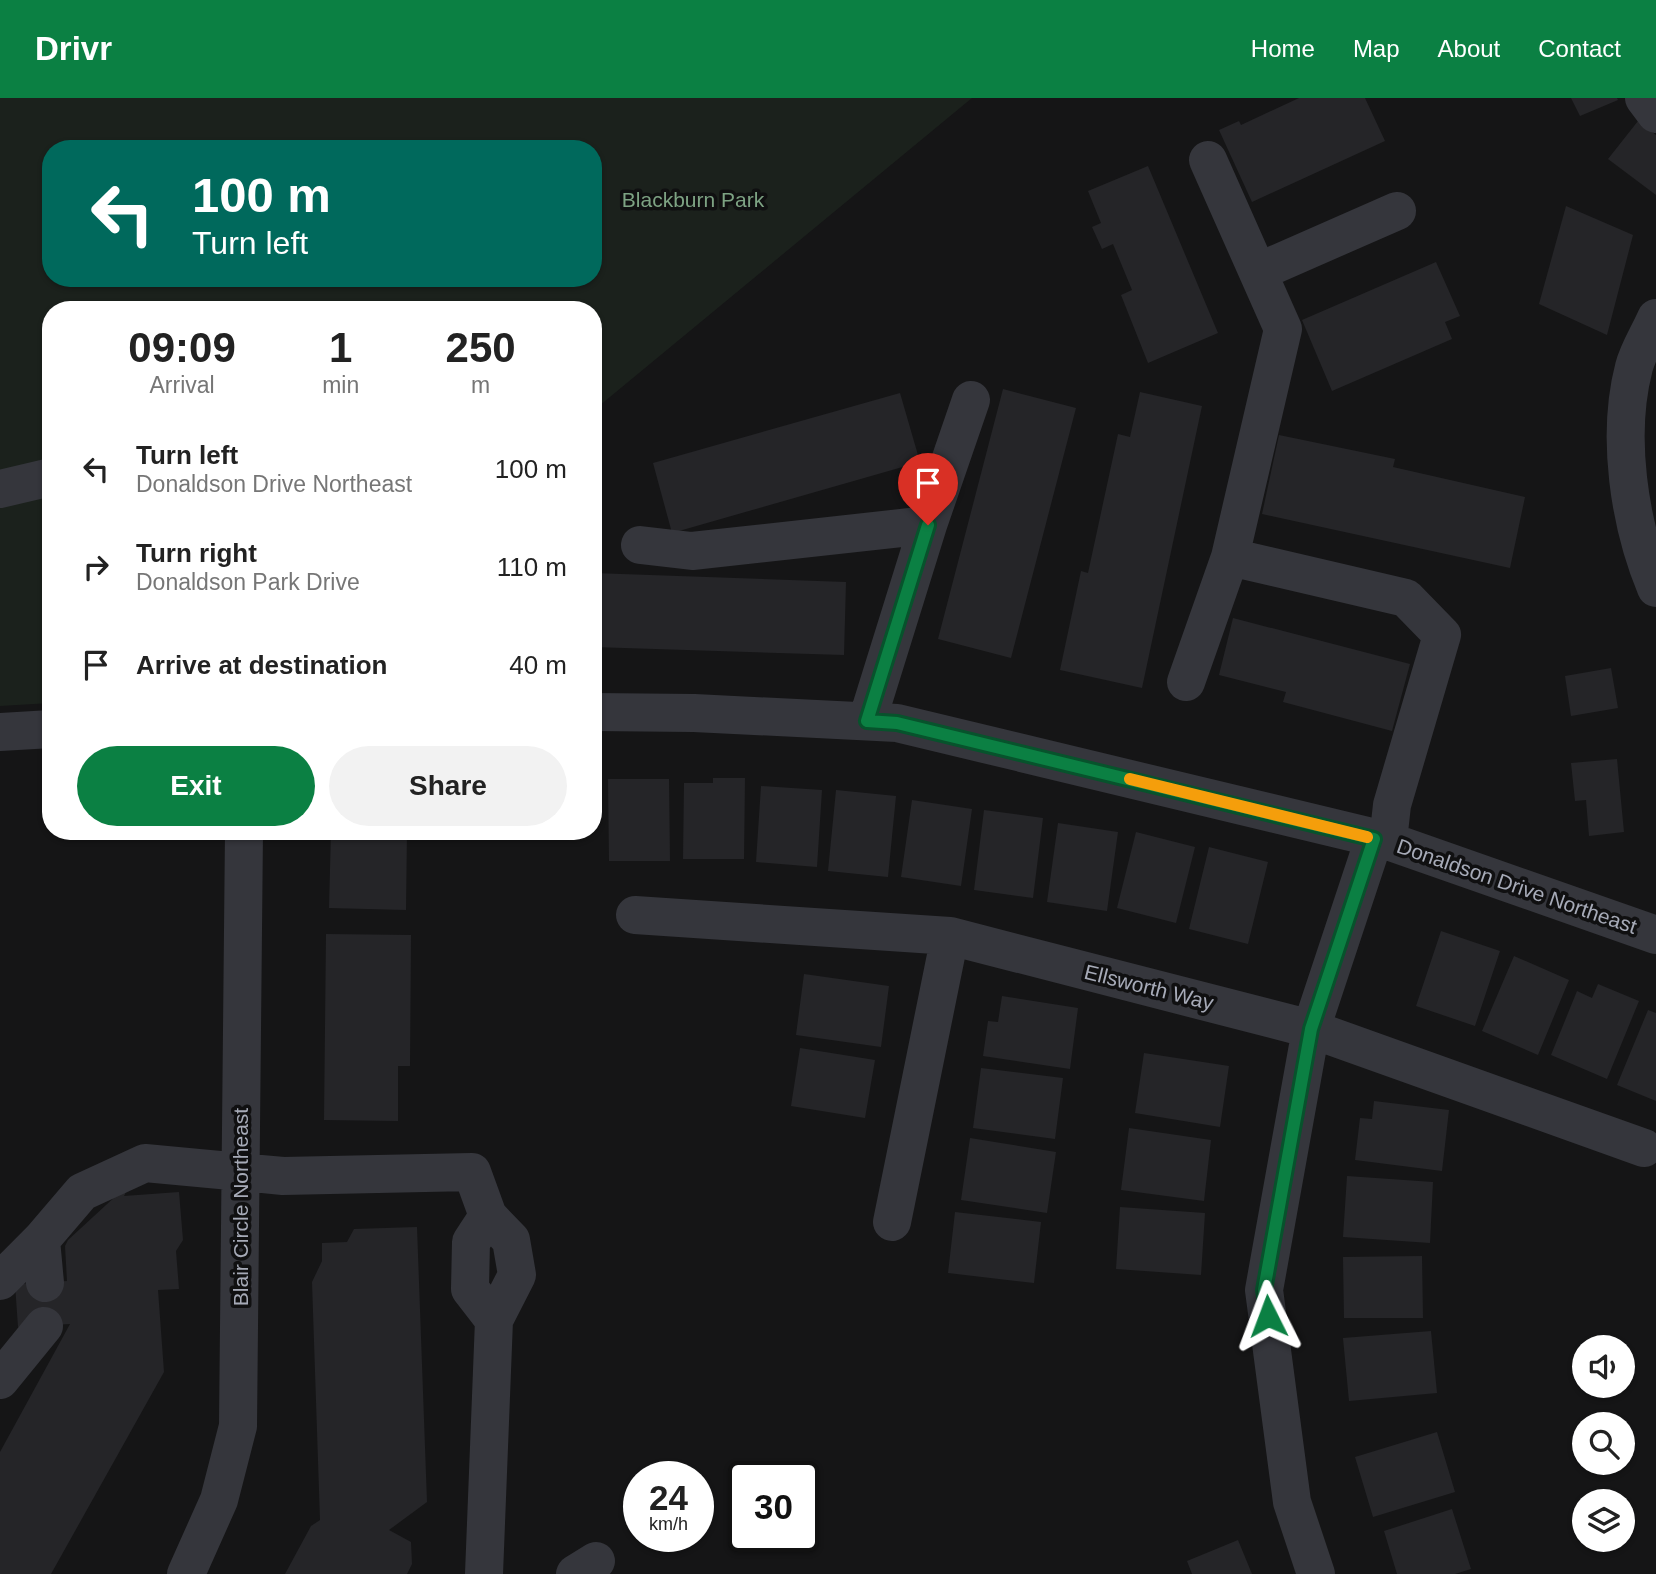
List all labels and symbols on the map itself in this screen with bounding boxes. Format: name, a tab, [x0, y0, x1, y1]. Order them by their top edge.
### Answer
park label: Blackburn Park	[622, 188, 765, 211]
pin	[898, 453, 958, 525]
street label: Donaldson Drive Northeast	[1394, 834, 1640, 938]
street label: Ellsworth Way	[1082, 960, 1216, 1014]
street label: Blair Circle Northeast	[229, 1108, 252, 1306]
position arrow	[1231, 1279, 1305, 1353]
speed limit sign: 30	[728, 1461, 819, 1552]

